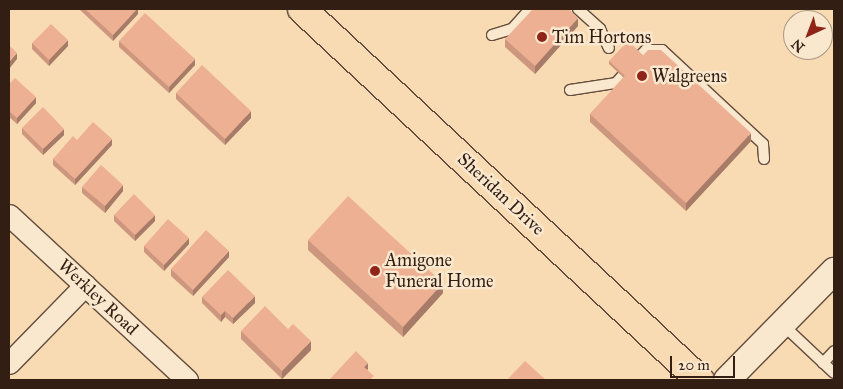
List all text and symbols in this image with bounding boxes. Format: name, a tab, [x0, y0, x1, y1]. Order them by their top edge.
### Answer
north arrow	[783, 10, 833, 60]
place label: Tim Hortons	[552, 26, 651, 48]
marker: Tim Hortons	[536, 31, 548, 43]
text: N	[788, 35, 808, 56]
place label: Walgreens	[652, 65, 727, 87]
marker: Walgreens	[636, 70, 648, 82]
street label: Sheridan Drive	[453, 148, 549, 240]
place label: Amigone Funeral Home	[385, 250, 494, 292]
street label: Werkley Road	[53, 254, 143, 340]
marker: Amigone Funeral Home	[369, 265, 381, 277]
scale bar	[673, 346, 738, 378]
text: 20 m	[678, 356, 710, 374]

